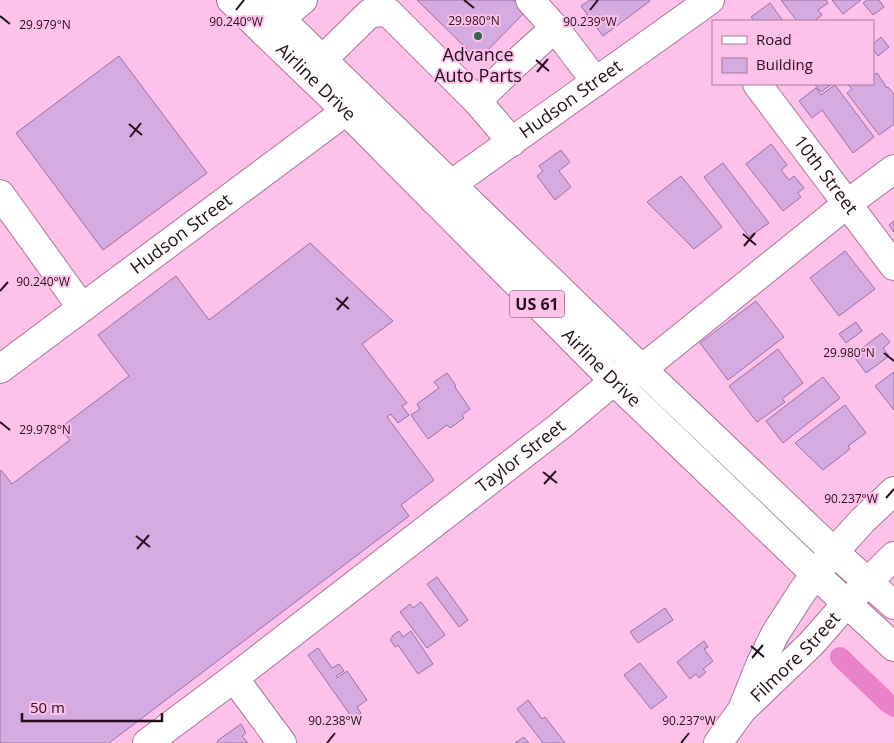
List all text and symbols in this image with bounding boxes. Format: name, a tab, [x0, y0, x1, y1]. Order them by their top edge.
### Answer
text: 29.980°N	[448, 12, 500, 29]
text: 90.240°W	[209, 13, 263, 30]
text: 90.239°W	[563, 13, 617, 30]
text: 29.979°N	[19, 16, 71, 33]
legend	[712, 20, 874, 85]
text: Road	[756, 29, 792, 49]
marker: Advance Auto Parts	[472, 30, 484, 42]
street label: Airline Drive	[271, 37, 362, 125]
place label: Advance Auto Parts	[434, 42, 522, 87]
street label: Hudson Street	[514, 54, 626, 143]
text: Building	[756, 54, 813, 74]
street label: 10th Street	[789, 130, 864, 219]
street label: Hudson Street	[125, 187, 236, 279]
text: 90.240°W	[16, 273, 70, 290]
road number: US 61	[510, 290, 564, 318]
street label: Airline Drive	[557, 323, 647, 412]
text: 29.980°N	[823, 344, 875, 361]
street label: Taylor Street	[471, 414, 570, 498]
text: 29.978°N	[19, 421, 71, 438]
text: 90.237°W	[824, 490, 878, 507]
street label: Filmore Street	[745, 606, 845, 707]
scale bar	[22, 690, 162, 722]
text: 50 m	[30, 697, 65, 717]
text: 90.238°W	[308, 712, 362, 729]
text: 90.237°W	[662, 712, 716, 729]

